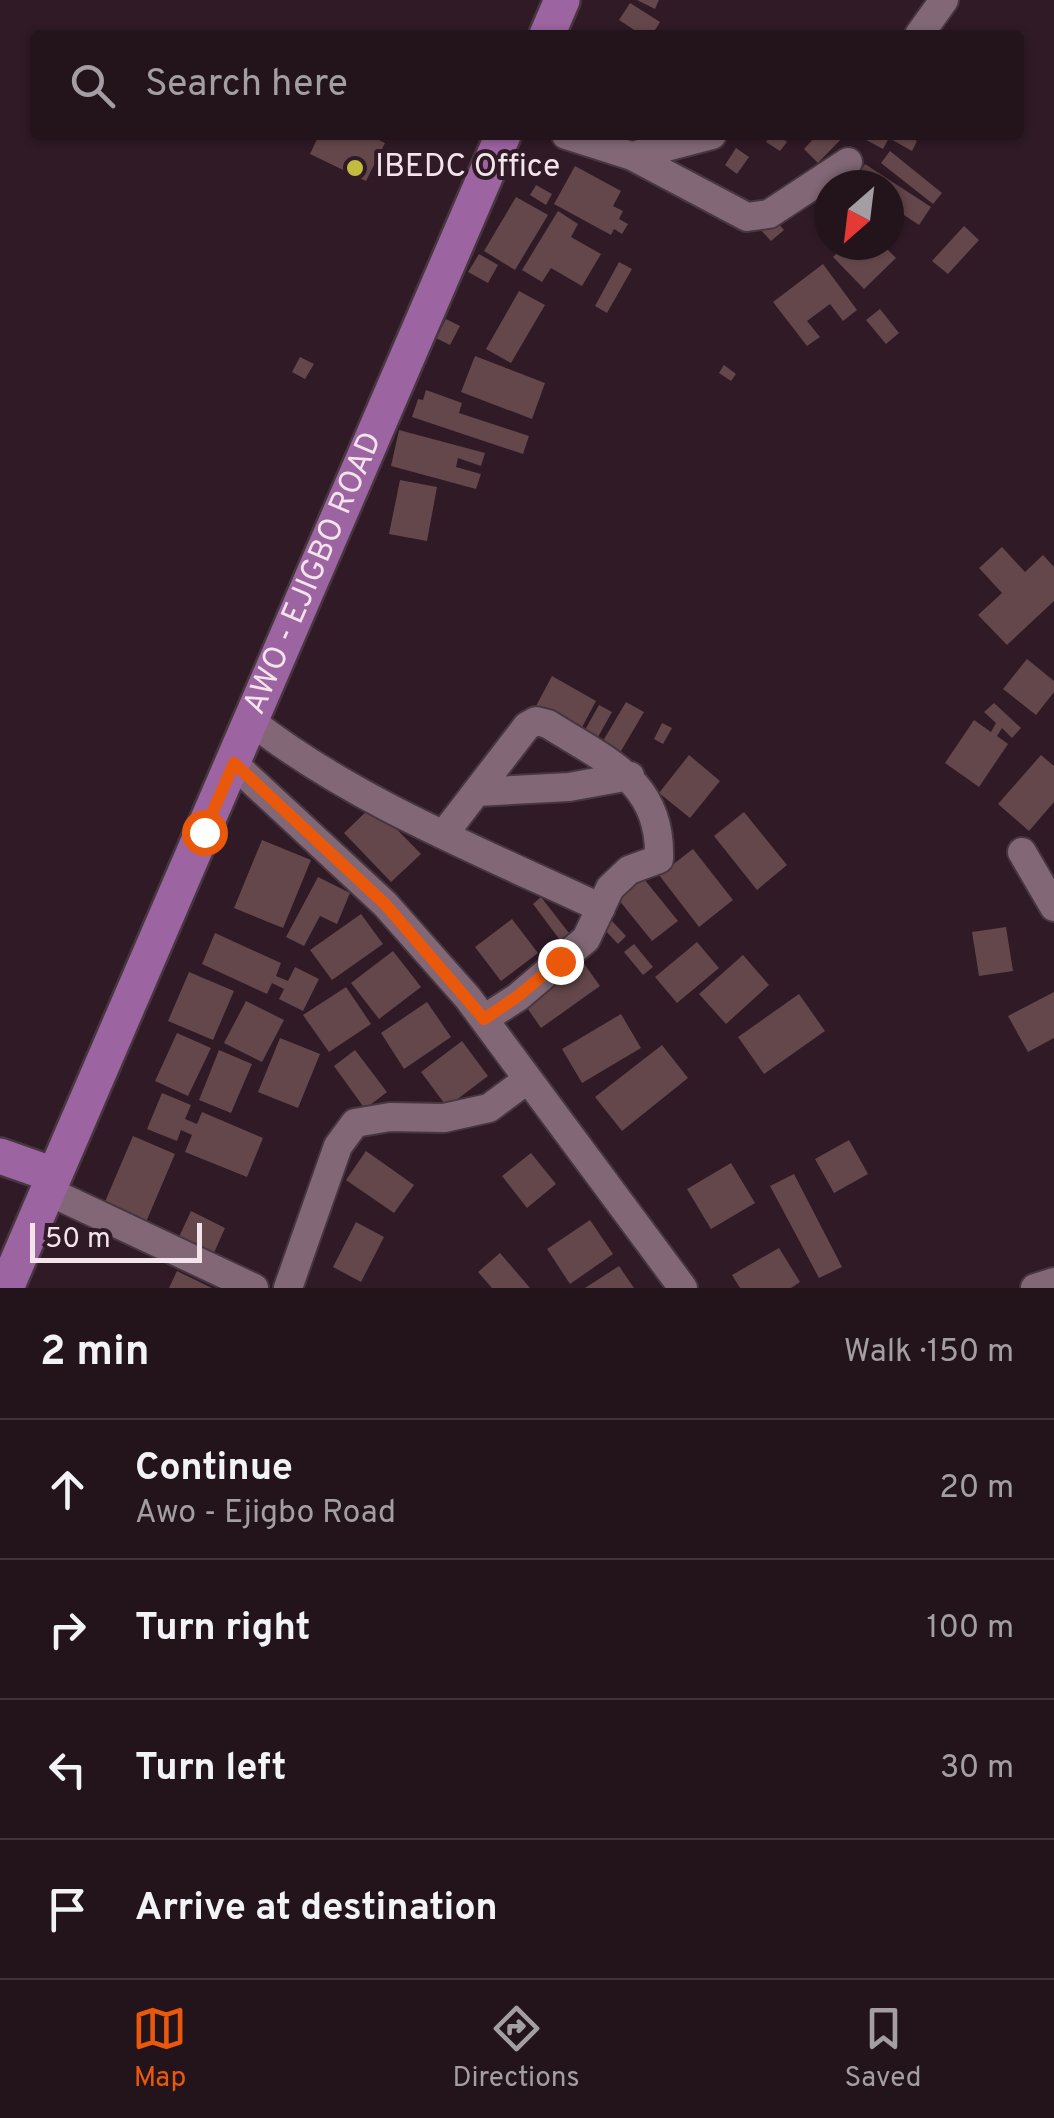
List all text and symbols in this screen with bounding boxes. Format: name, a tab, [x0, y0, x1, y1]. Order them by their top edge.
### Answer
search box	[30, 30, 1024, 140]
icon: search	[65, 58, 120, 113]
text: Search here	[145, 61, 348, 110]
place label: IBEDC Office	[375, 148, 560, 188]
marker: IBEDC Office	[344, 157, 366, 179]
north arrow	[814, 170, 904, 260]
street label: AWO - EJIGBO ROAD	[235, 426, 392, 721]
route start	[182, 810, 228, 856]
route end	[538, 939, 584, 985]
scale bar	[30, 1218, 202, 1262]
text: 50 m	[45, 1222, 111, 1258]
text: 2 min	[40, 1327, 150, 1380]
text: Walk · 150 m	[844, 1333, 1014, 1373]
text: Continue	[135, 1445, 293, 1494]
icon: ahead	[40, 1462, 95, 1517]
text: 20 m	[939, 1469, 1014, 1509]
text: Awo - Ejigbo Road	[135, 1494, 396, 1534]
icon: right	[40, 1602, 95, 1657]
text: Turn right	[135, 1605, 310, 1654]
text: 100 m	[927, 1609, 1014, 1649]
icon: left	[40, 1742, 95, 1797]
text: Turn left	[135, 1745, 287, 1794]
text: 30 m	[940, 1749, 1014, 1789]
icon: arrive	[40, 1882, 95, 1937]
text: Arrive at destination	[135, 1885, 498, 1934]
tab: Map	[132, 2001, 187, 2097]
tab: Directions	[452, 2001, 580, 2097]
tab: Saved	[845, 2001, 922, 2097]

